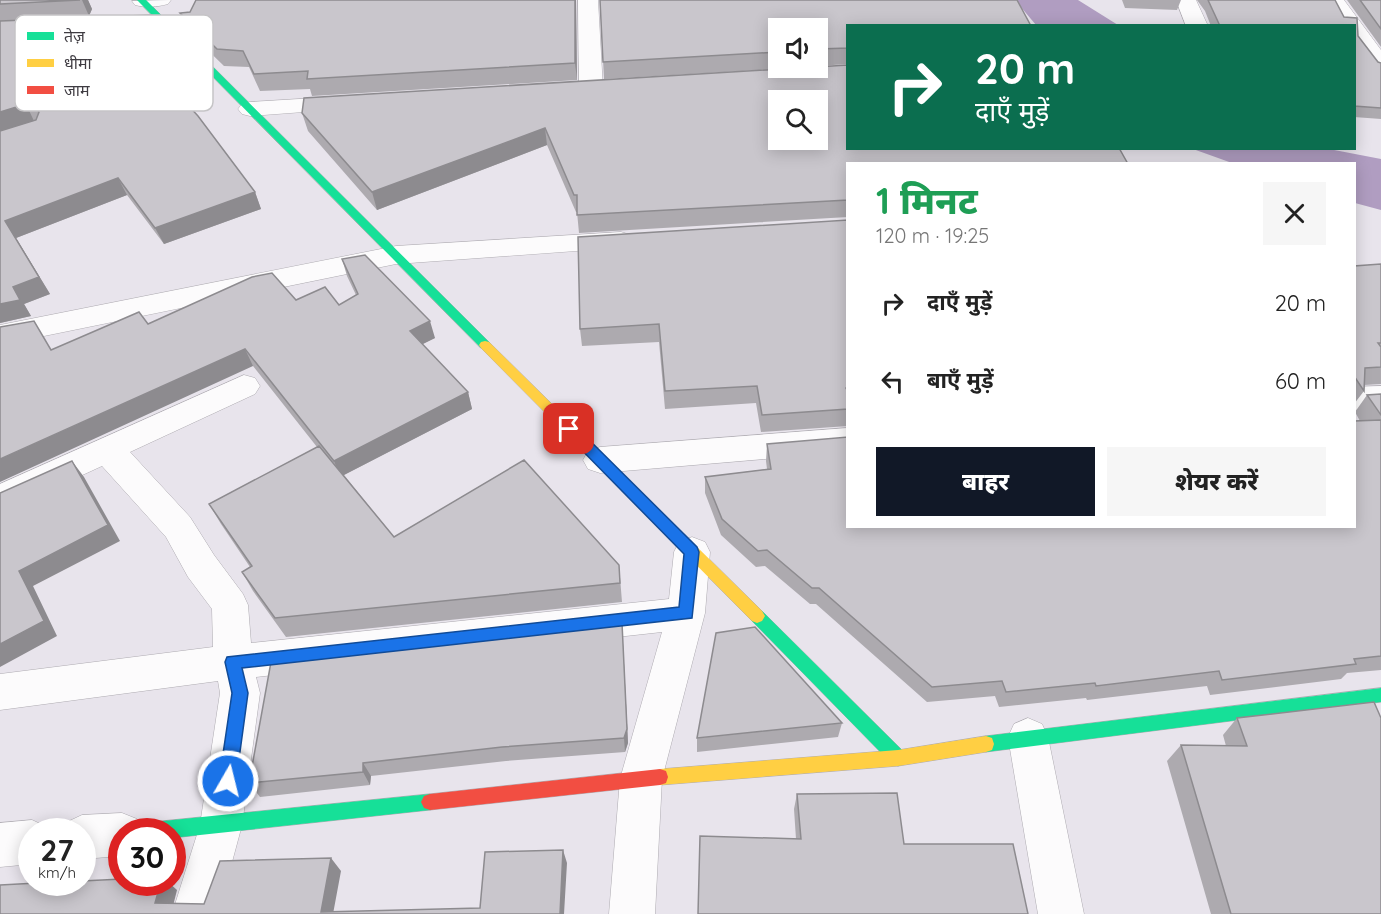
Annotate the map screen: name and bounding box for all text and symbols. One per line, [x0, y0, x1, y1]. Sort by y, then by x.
legend [15, 15, 213, 111]
map controls [768, 18, 828, 150]
button: sound [768, 18, 828, 78]
text: तेज़ [64, 26, 86, 46]
text: 20 m [975, 42, 1075, 95]
icon: right [876, 48, 954, 126]
text: धीमा [64, 53, 93, 73]
text: जाम [64, 80, 90, 100]
button: search [768, 90, 828, 150]
text: दाएँ मुड़ें [975, 94, 1049, 128]
text: 1 मिनट [876, 178, 978, 223]
button: close [1263, 182, 1326, 245]
text: 120 m · 19:25 [876, 223, 989, 248]
icon: right [876, 287, 909, 320]
text: दाएँ मुड़ें [927, 288, 992, 316]
text: 20 m [1275, 289, 1326, 317]
icon: left [876, 365, 909, 398]
text: बाएँ मुड़ें [927, 366, 993, 394]
text: 60 m [1275, 367, 1326, 395]
pin [543, 403, 594, 454]
icon: arrive [552, 412, 585, 445]
button: बाहर [876, 447, 1095, 516]
button: शेयर करें [1107, 447, 1326, 516]
position arrow [196, 749, 260, 813]
speed limit sign: 30 [108, 818, 186, 896]
text: 27 [40, 831, 74, 869]
text: km/h [38, 863, 76, 882]

